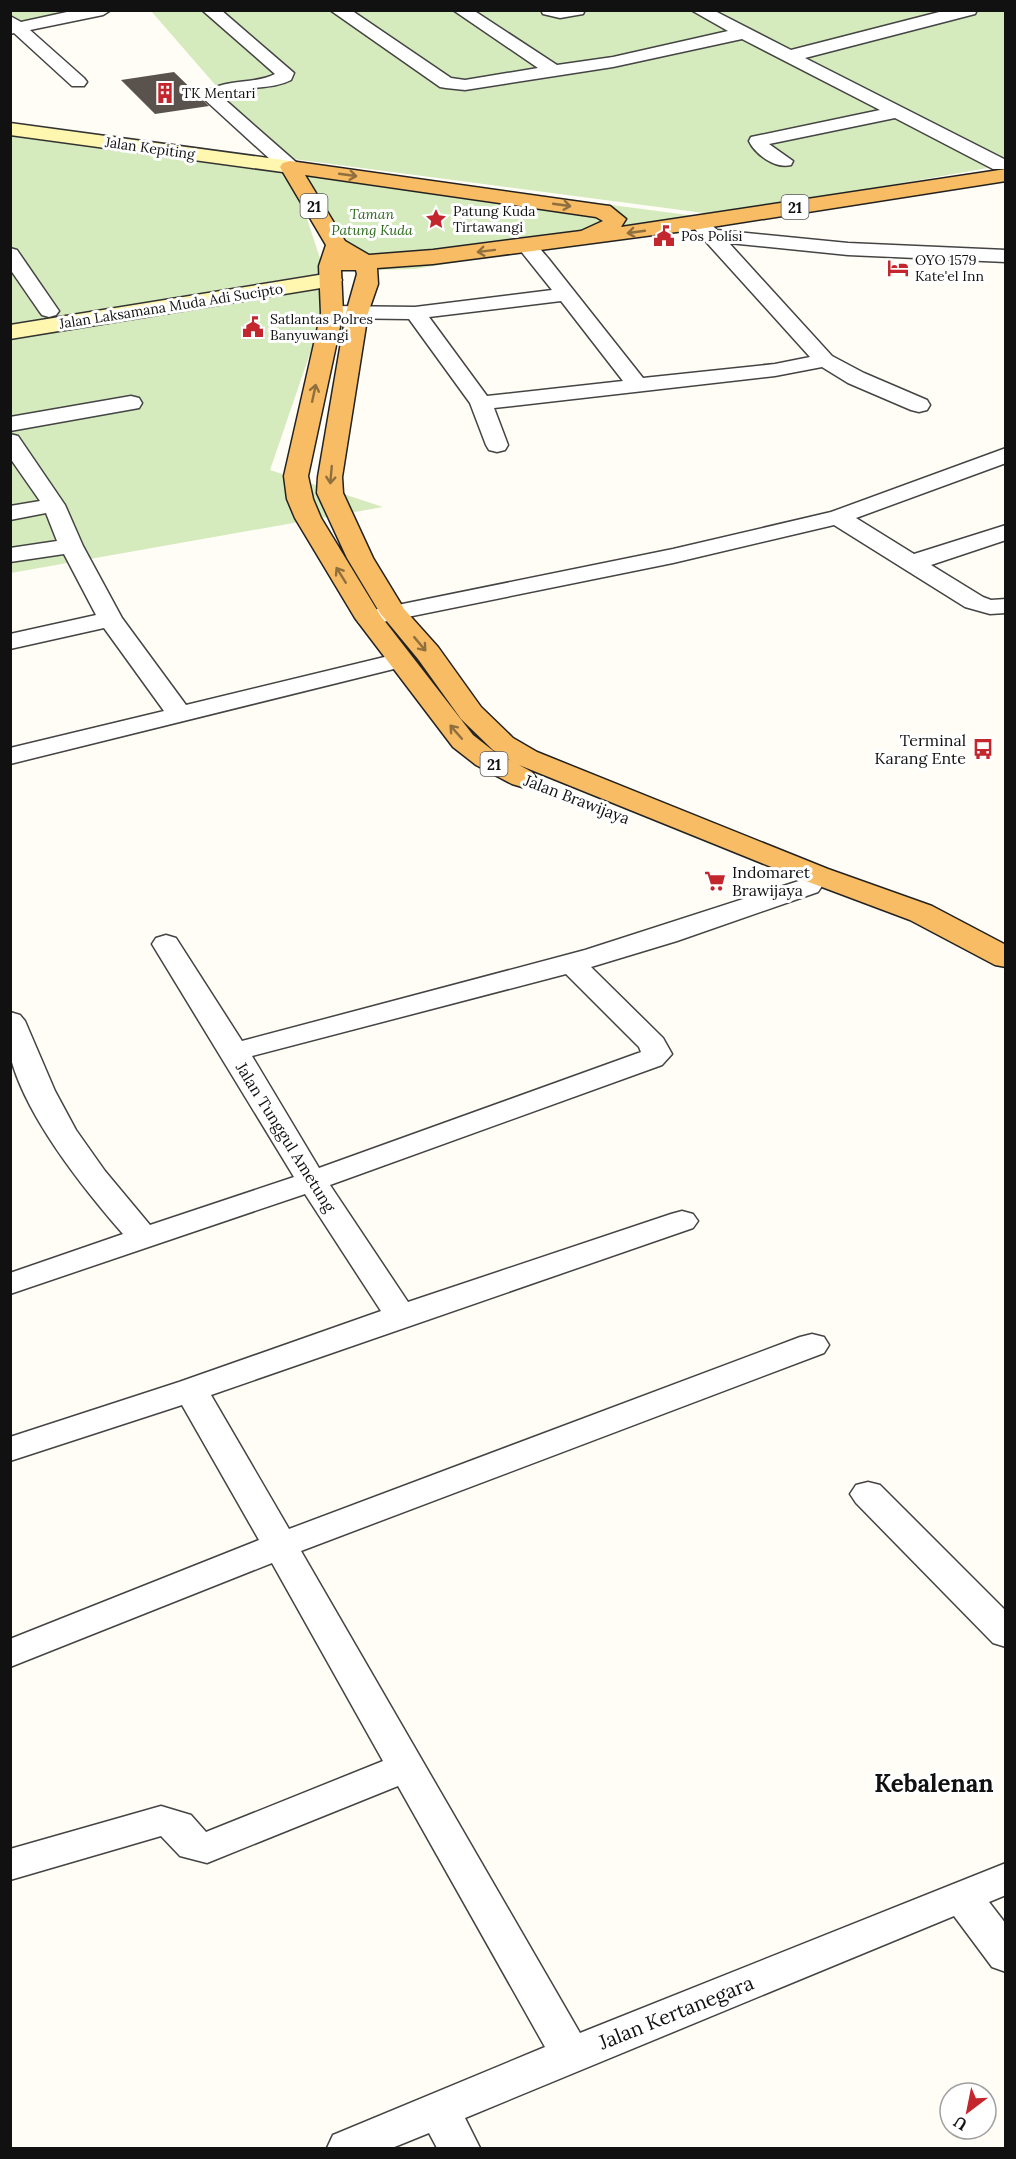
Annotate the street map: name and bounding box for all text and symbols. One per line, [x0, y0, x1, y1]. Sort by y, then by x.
building icon: TK Mentari [153, 81, 177, 105]
place label: TK Mentari [182, 84, 256, 102]
street label: Jalan Kepiting [103, 133, 196, 163]
one-way arrow [337, 170, 357, 181]
road number: 21 [300, 194, 328, 218]
road number: 21 [782, 195, 808, 219]
one-way arrow [551, 200, 571, 211]
place label: Patung Kuda Tirtawangi [453, 202, 536, 236]
park label: Taman Patung Kuda [331, 205, 413, 239]
place icon: Patung Kuda Tirtawangi [424, 207, 448, 231]
public building icon: Pos Polisi [652, 224, 676, 248]
one-way arrow [627, 226, 647, 237]
place label: Pos Polisi [681, 227, 742, 245]
one-way arrow [476, 245, 496, 256]
place label: OYO 1579 Kate'el Inn [915, 251, 984, 285]
hotel icon: OYO 1579 Kate'el Inn [886, 256, 910, 280]
street label: Jalan Laksamana Muda Adi Sucipto [57, 279, 284, 333]
place label: Satlantas Polres Banyuwangi [270, 310, 373, 344]
public building icon: Satlantas Polres Banyuwangi [241, 315, 265, 339]
one-way arrow [309, 384, 321, 403]
one-way arrow [325, 465, 336, 485]
one-way arrow [334, 567, 346, 584]
one-way arrow [413, 636, 427, 651]
one-way arrow [449, 725, 463, 740]
place label: Terminal Karang Ente [875, 730, 966, 768]
bus stop icon: Terminal Karang Ente [971, 737, 995, 761]
road number: 21 [480, 752, 508, 776]
street label: Jalan Brawijaya [520, 769, 633, 828]
place label: Indomaret Brawijaya [732, 862, 811, 900]
supermarket icon: Indomaret Brawijaya [703, 869, 727, 893]
street label: Jalan Tunggul Ametung [231, 1058, 341, 1217]
district label: Kebalenan [874, 1768, 994, 1799]
street label: Jalan Kertanegara [594, 1970, 757, 2055]
north arrow [938, 2081, 998, 2141]
text: U [950, 2112, 971, 2135]

